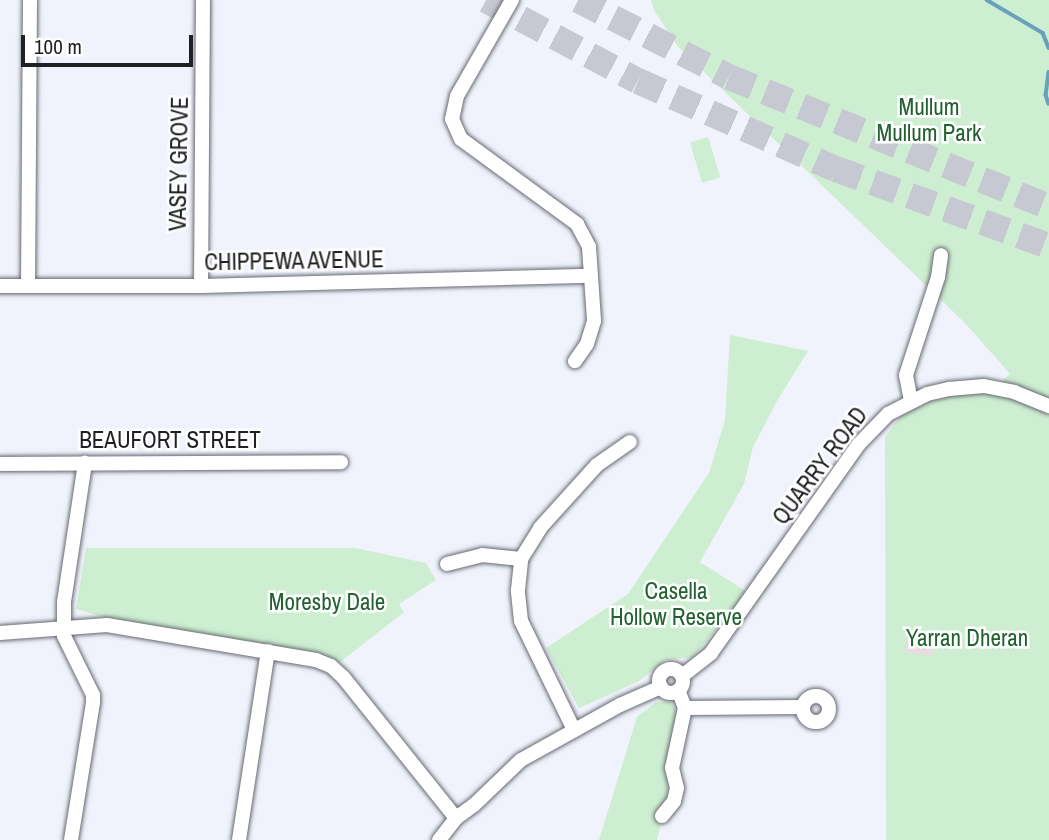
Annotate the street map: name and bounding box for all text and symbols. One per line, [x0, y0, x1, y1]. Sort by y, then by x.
scale bar [24, 21, 196, 65]
text: 100 m [34, 32, 82, 61]
park label: Mullum Mullum Park [877, 93, 981, 147]
street label: VASEY GROVE [164, 96, 194, 232]
street label: CHIPPEWA AVENUE [203, 246, 385, 276]
street label: QUARRY ROAD [767, 402, 873, 530]
street label: BEAUFORT STREET [79, 426, 261, 454]
park label: Casella Hollow Reserve [610, 577, 742, 631]
park label: Moresby Dale [269, 588, 385, 616]
park label: Yarran Dheran [906, 624, 1028, 652]

